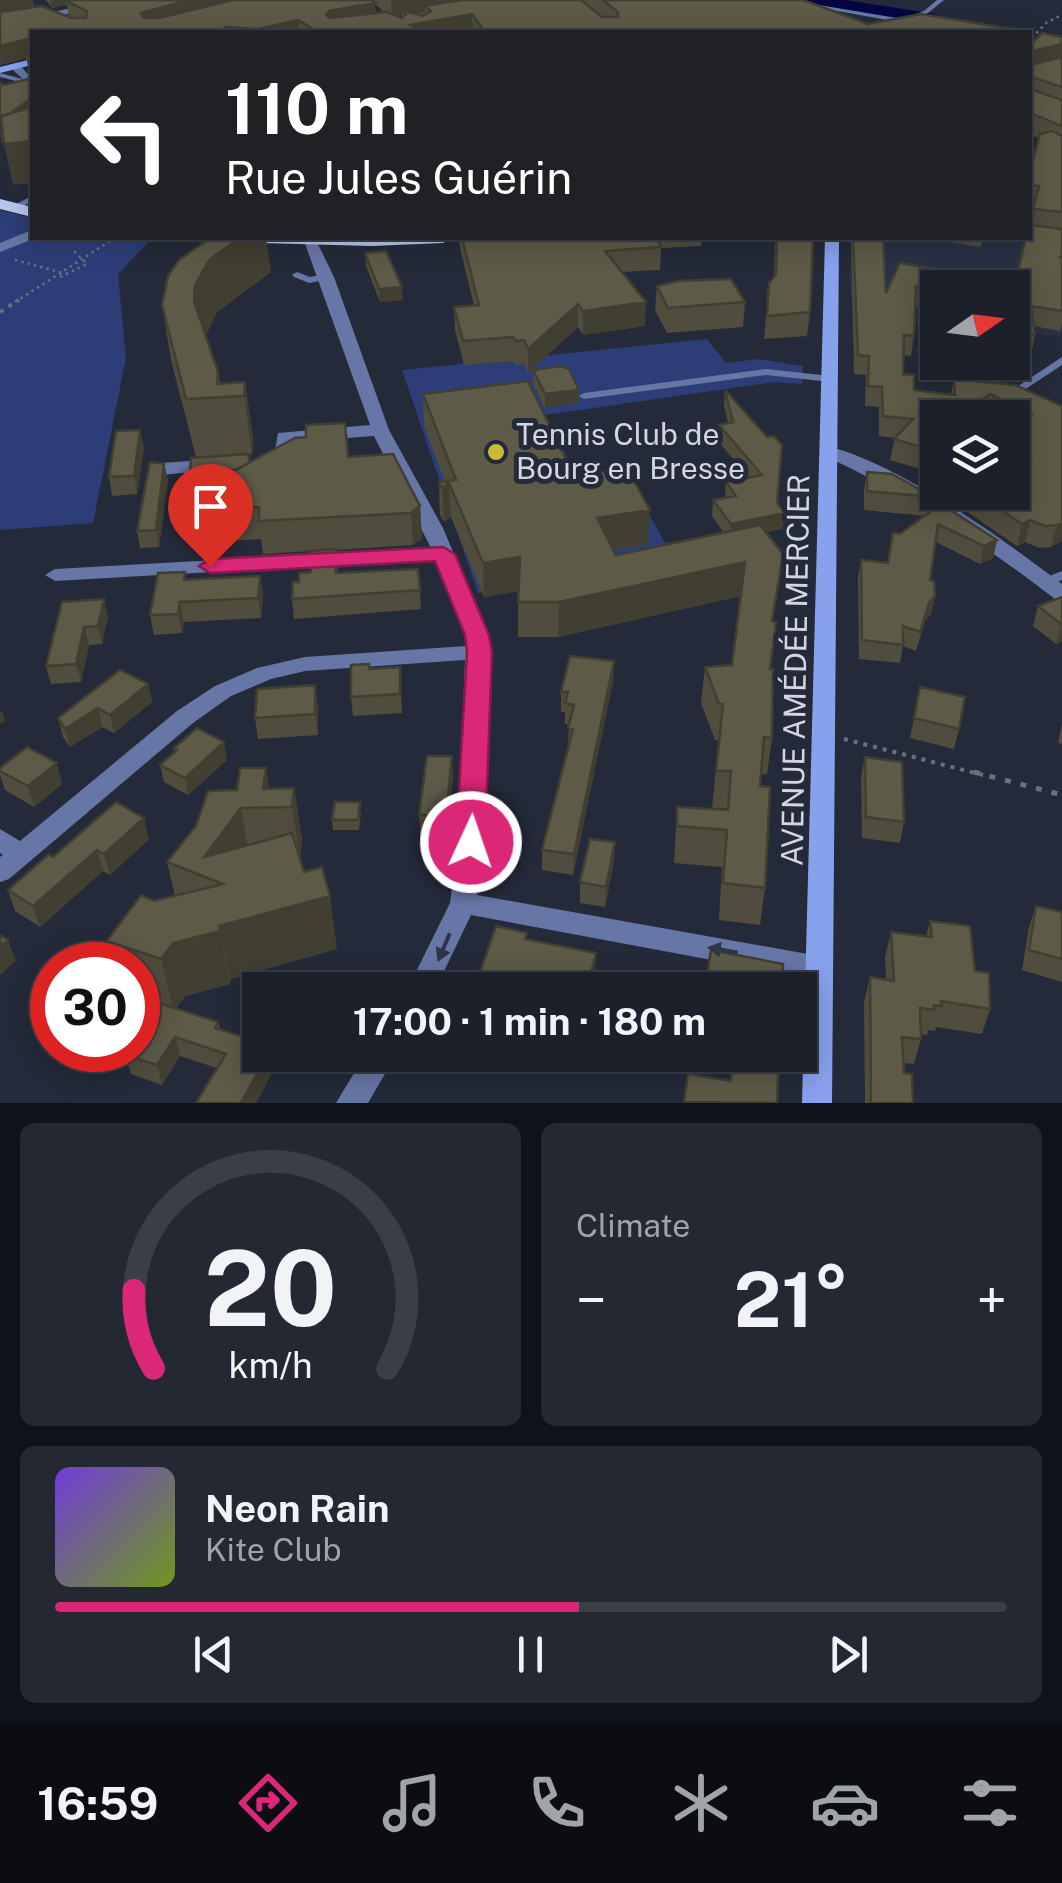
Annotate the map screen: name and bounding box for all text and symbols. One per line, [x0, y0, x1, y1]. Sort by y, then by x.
text: 110 m [225, 67, 409, 150]
icon: left [60, 70, 190, 200]
text: Rue Jules Guérin [225, 151, 572, 204]
north arrow [920, 270, 1030, 380]
map controls [920, 270, 1030, 510]
button: layers [920, 400, 1030, 510]
place label: Tennis Club de Bourg en Bresse [516, 416, 745, 486]
marker: Tennis Club de Bourg en Bresse [485, 441, 507, 463]
pin [168, 464, 253, 567]
street label: AVENUE AMÉDÉE MERCIER [774, 474, 816, 866]
icon: arrive [183, 479, 238, 534]
position arrow [419, 790, 523, 894]
one-way arrow [436, 932, 452, 962]
speed limit sign: 30 [30, 942, 160, 1072]
one-way arrow [707, 942, 738, 957]
text: 17:00 · 1 min · 180 m [353, 999, 706, 1044]
text: Climate [576, 1207, 690, 1244]
text: 20 [204, 1227, 337, 1349]
text: 21° [734, 1256, 849, 1344]
text: − [576, 1268, 607, 1332]
text: + [977, 1268, 1007, 1332]
text: km/h [228, 1344, 313, 1386]
text: Neon Rain [205, 1486, 389, 1531]
text: Kite Club [205, 1531, 342, 1568]
icon: previous [186, 1627, 241, 1682]
icon: pause [503, 1627, 558, 1682]
icon: next [821, 1627, 876, 1682]
icon: directions [233, 1768, 303, 1838]
icon: music [377, 1768, 447, 1838]
icon: phone [522, 1768, 592, 1838]
icon: climate [666, 1768, 736, 1838]
icon: car [810, 1768, 880, 1838]
icon: filters [955, 1768, 1025, 1838]
text: 16:59 [37, 1777, 158, 1830]

